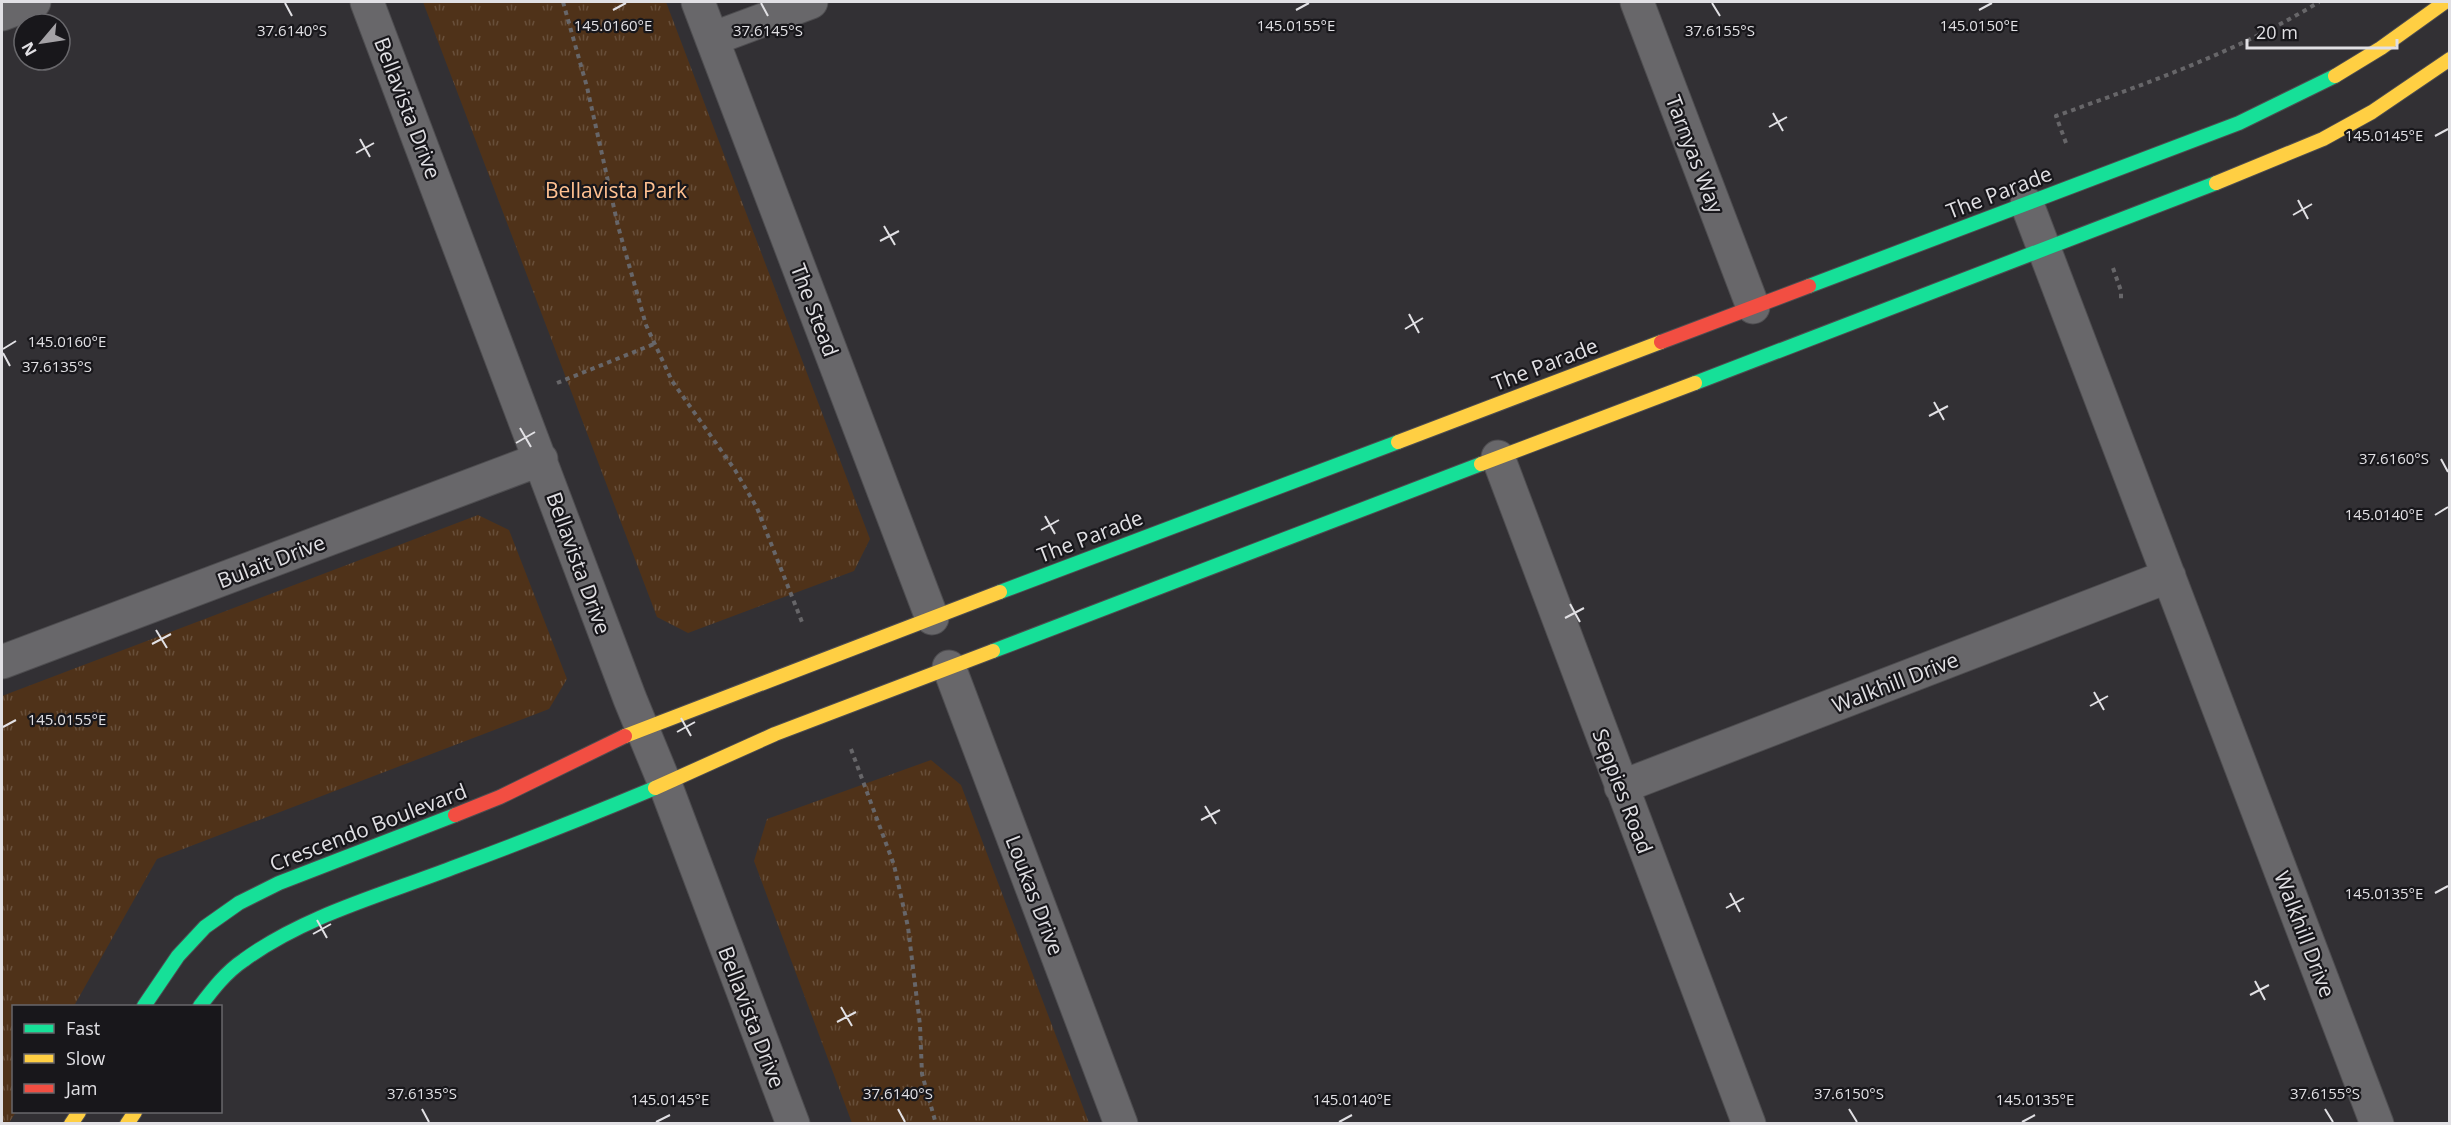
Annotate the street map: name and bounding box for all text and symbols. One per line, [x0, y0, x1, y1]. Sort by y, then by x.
north arrow [12, 12, 72, 72]
scale bar [2247, 12, 2397, 50]
text: 145.0160°E [574, 15, 652, 35]
text: 145.0155°E [1257, 15, 1335, 35]
text: 145.0150°E [1940, 15, 2018, 35]
text: 37.6140°S [257, 20, 327, 40]
text: 37.6145°S [733, 20, 803, 40]
text: 37.6155°S [1685, 20, 1755, 40]
text: 20 m [2256, 20, 2298, 44]
street label: Bellavista Drive [368, 33, 448, 183]
text: N [16, 38, 42, 60]
street label: Tarnyas Way [1660, 91, 1730, 217]
text: 145.0145°E [2345, 125, 2423, 145]
street label: The Parade [1942, 159, 2056, 225]
park label: Bellavista Park [545, 176, 687, 204]
street label: The Stead [785, 260, 845, 360]
text: 145.0160°E [28, 331, 106, 351]
street label: The Parade [1488, 331, 1602, 397]
text: 37.6135°S [22, 356, 92, 376]
text: 37.6160°S [2359, 448, 2429, 468]
street label: Bellavista Drive [540, 488, 618, 638]
street label: The Parade [1033, 503, 1147, 569]
text: 145.0140°E [2345, 504, 2423, 524]
street label: Bulait Drive [213, 528, 329, 594]
street label: Walkhill Drive [1828, 645, 1962, 719]
text: 145.0155°E [28, 709, 106, 729]
street label: Seppies Road [1586, 725, 1660, 857]
street label: Crescendo Boulevard [265, 776, 471, 878]
street label: Loukas Drive [999, 831, 1071, 959]
street label: Walkhill Drive [2268, 867, 2342, 1001]
text: 145.0135°E [2345, 883, 2423, 903]
street label: Bellavista Drive [712, 942, 792, 1092]
legend [12, 1005, 222, 1113]
text: Fast [66, 1016, 100, 1040]
text: Slow [66, 1046, 105, 1070]
text: Jam [64, 1076, 98, 1100]
text: 37.6135°S [387, 1083, 457, 1103]
text: 37.6140°S [863, 1083, 933, 1103]
text: 37.6150°S [1814, 1083, 1884, 1103]
text: 37.6155°S [2290, 1083, 2360, 1103]
text: 145.0145°E [631, 1089, 709, 1109]
text: 145.0140°E [1313, 1089, 1391, 1109]
text: 145.0135°E [1996, 1089, 2074, 1109]

